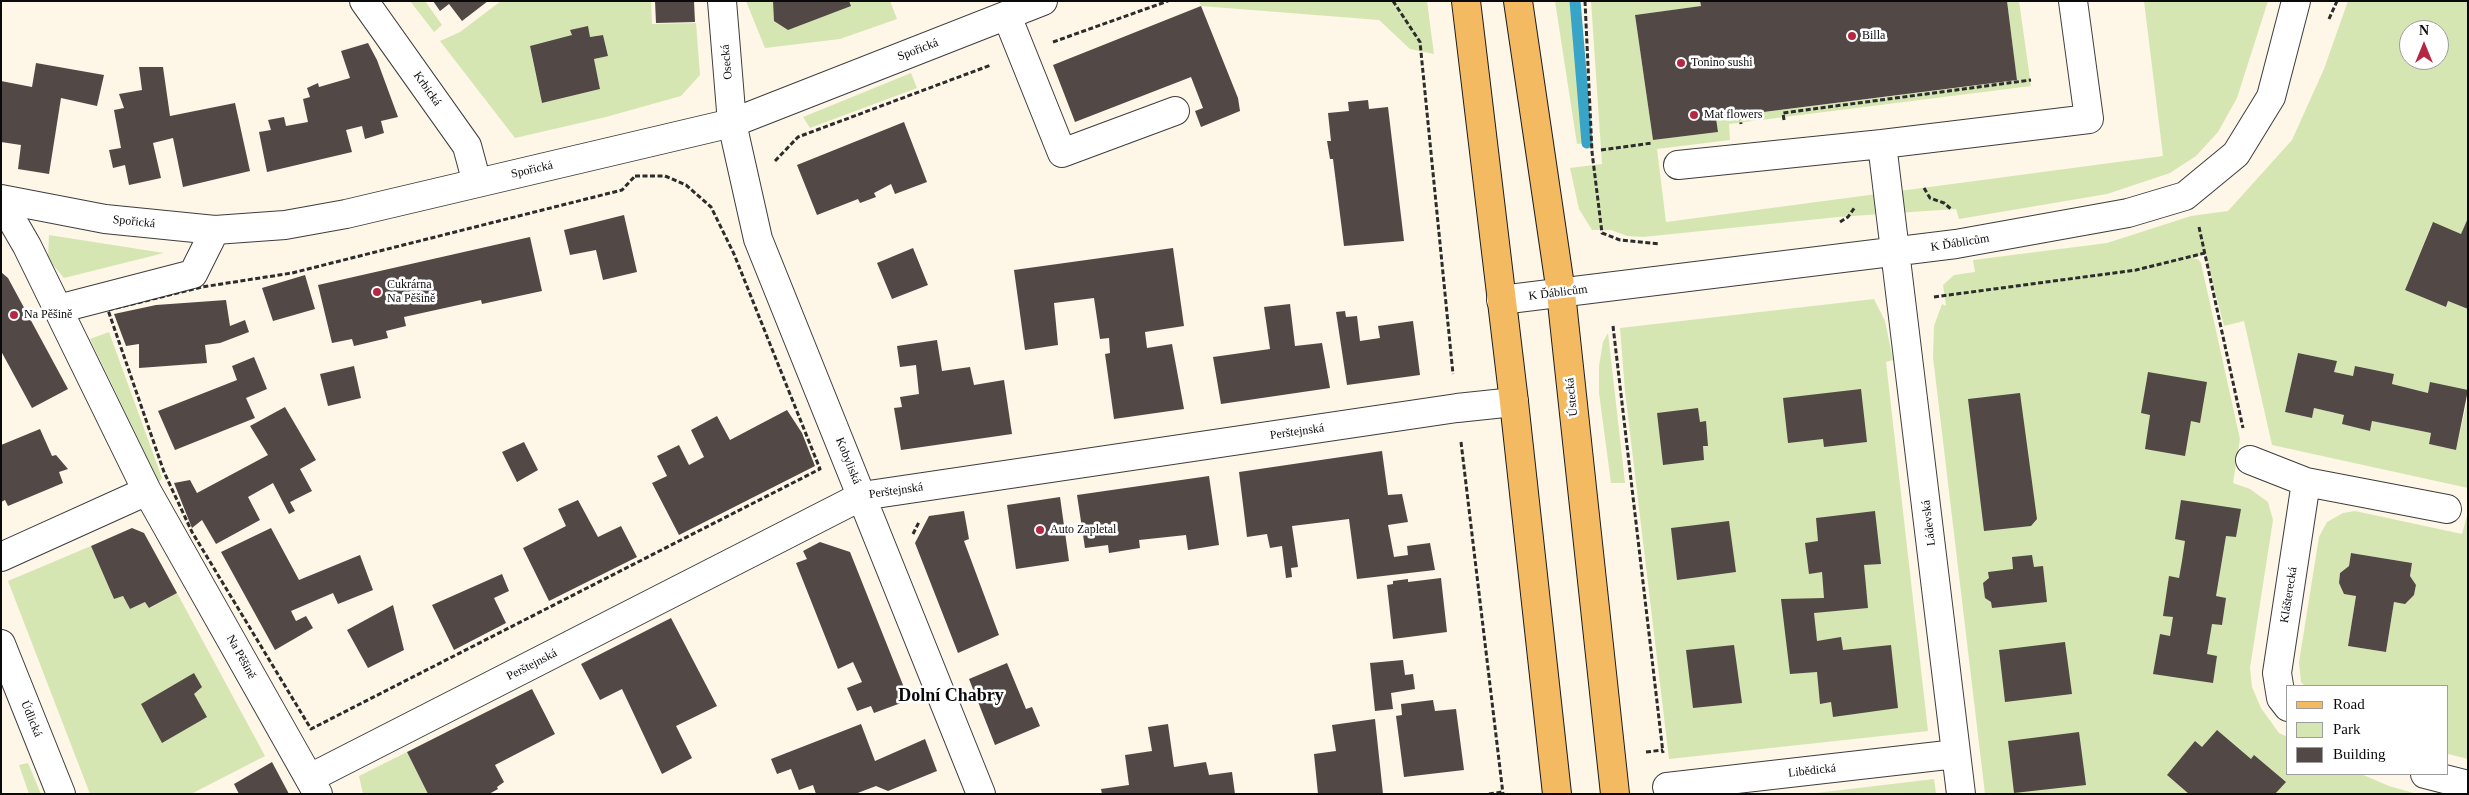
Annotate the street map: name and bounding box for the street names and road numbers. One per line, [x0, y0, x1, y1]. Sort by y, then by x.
street label: Spořická [896, 36, 940, 64]
street label: Osecká [718, 44, 736, 80]
street label: Krbická [410, 69, 444, 109]
street label: Spořická [510, 158, 554, 182]
street label: Spořická [112, 213, 156, 231]
street label: K Ďáblicům [1930, 231, 1990, 255]
street label: K Ďáblicům [1528, 282, 1588, 304]
street label: Ústecká [1563, 377, 1581, 417]
street label: Perštejnská [1269, 421, 1325, 443]
street label: Kobyliská [832, 435, 864, 487]
street label: Perštejnská [868, 480, 924, 502]
street label: Ládevská [1919, 499, 1939, 547]
street label: Klášterecká [2277, 566, 2301, 624]
street label: Na Pěšině [223, 632, 259, 682]
street label: Perštejnská [504, 646, 560, 684]
street label: Údlická [17, 699, 45, 739]
street label: Libědická [1787, 761, 1837, 781]

